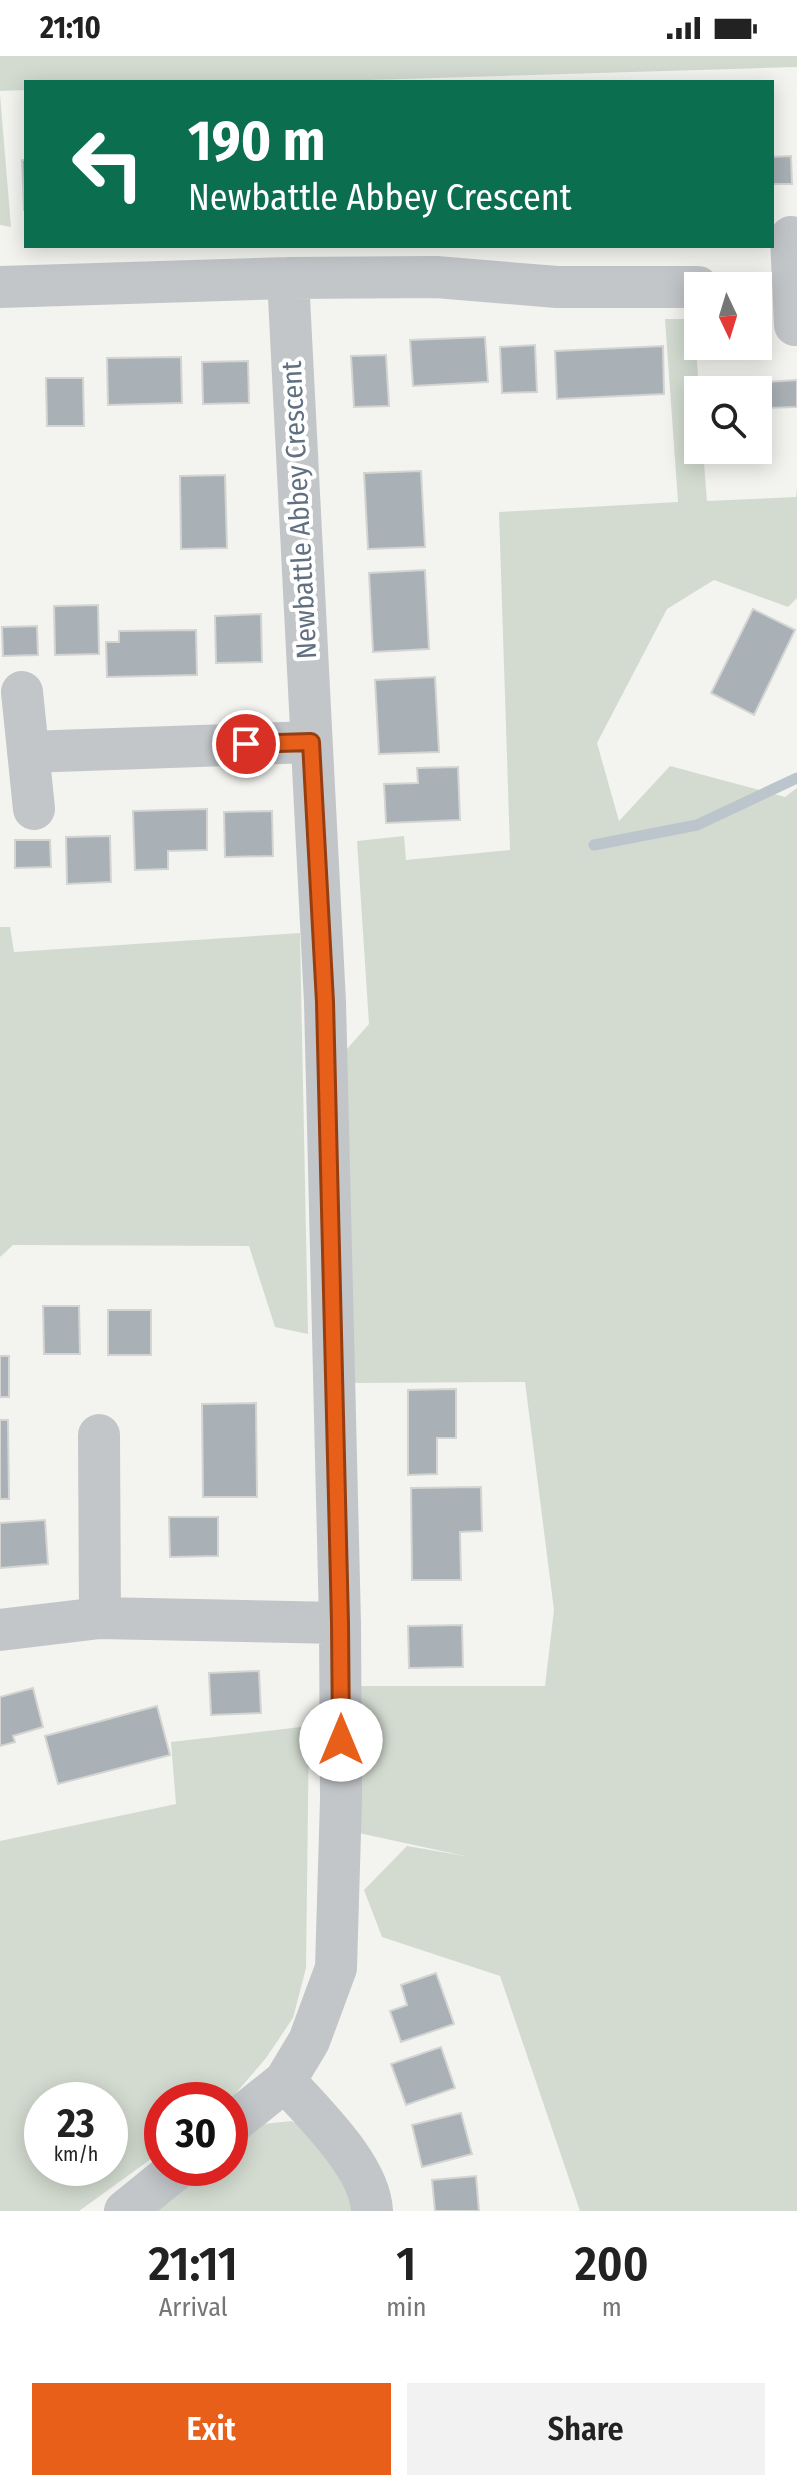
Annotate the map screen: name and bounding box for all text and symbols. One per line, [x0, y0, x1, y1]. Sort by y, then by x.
text: 21:10 [40, 10, 101, 46]
text: 190 m [188, 108, 326, 175]
icon: left [56, 112, 160, 216]
text: Newbattle Abbey Crescent [188, 176, 572, 220]
north arrow [684, 272, 772, 360]
map controls [684, 272, 772, 464]
street label: Newbattle Abbey Crescent [275, 359, 323, 660]
button: search [684, 376, 772, 464]
pin [212, 710, 280, 778]
icon: arrive [224, 722, 268, 766]
position arrow [299, 1698, 383, 1782]
speed limit sign: 30 [144, 2082, 248, 2186]
text: 23 [57, 2100, 95, 2148]
text: km/h [54, 2142, 98, 2166]
text: 21:11 [148, 2235, 238, 2293]
text: 1 [396, 2235, 416, 2293]
text: 200 [575, 2235, 649, 2293]
text: Arrival [159, 2292, 228, 2323]
text: min [386, 2292, 426, 2323]
text: m [602, 2292, 622, 2323]
button: Exit [32, 2383, 391, 2475]
button: Share [407, 2383, 765, 2475]

